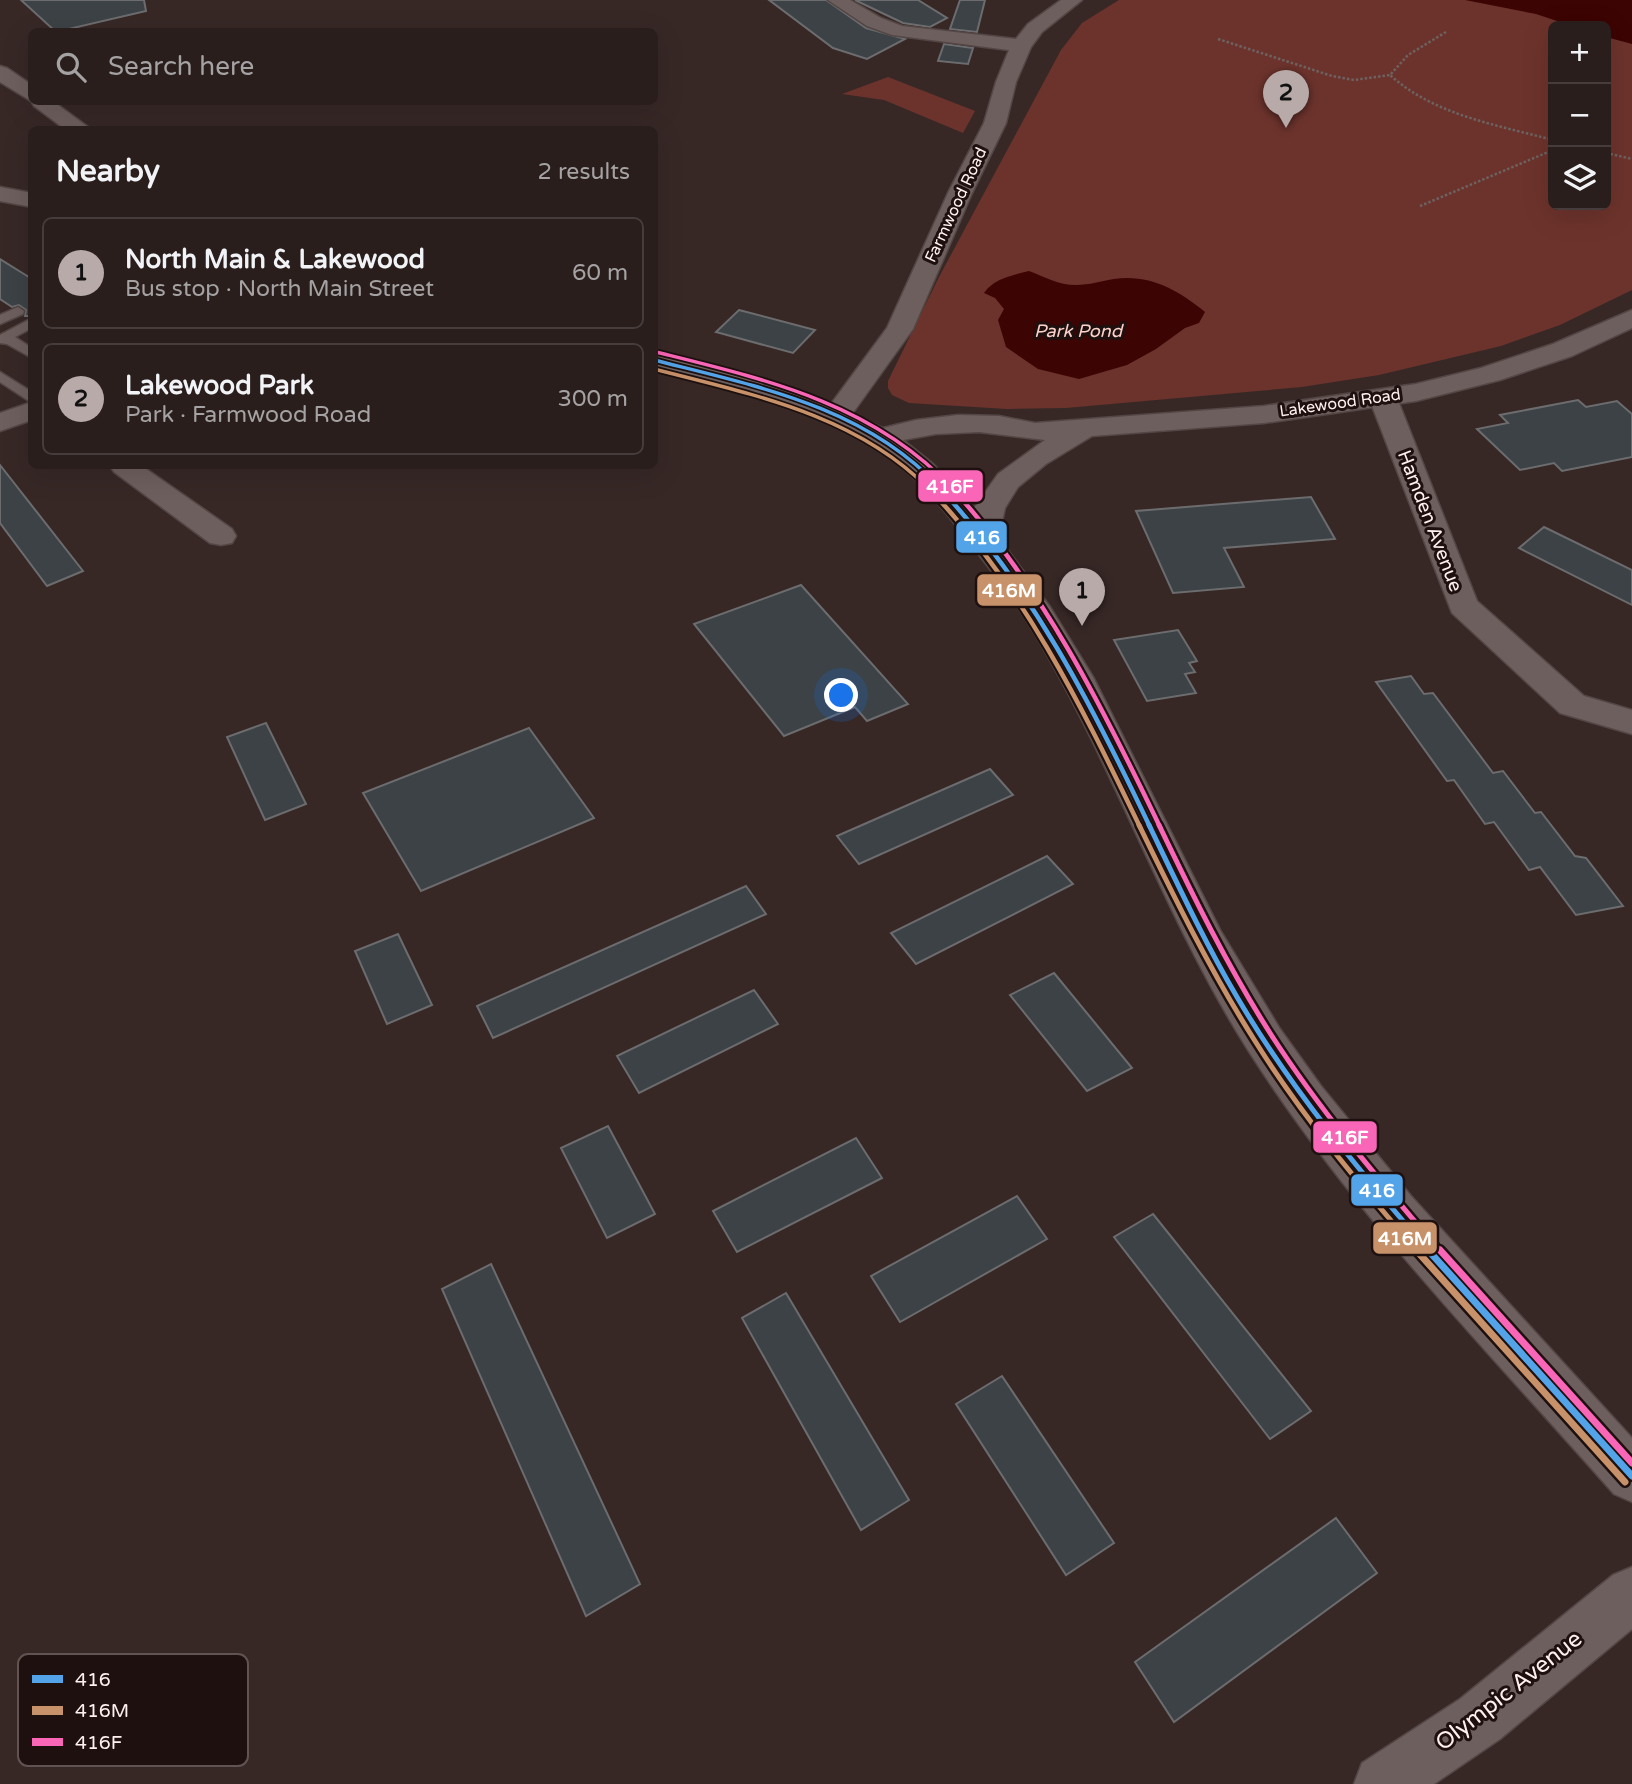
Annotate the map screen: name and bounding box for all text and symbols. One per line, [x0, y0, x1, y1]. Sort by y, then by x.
map controls [1548, 21, 1611, 210]
button: + [1548, 21, 1611, 84]
search box [28, 28, 658, 105]
icon: search [52, 48, 90, 86]
text: Search here [108, 51, 254, 82]
pin: 2 [1263, 70, 1309, 128]
button: − [1548, 84, 1611, 147]
street label: Farmwood Road [921, 144, 991, 266]
button: layers [1548, 147, 1611, 210]
text: Nearby [56, 153, 160, 190]
text: 2 results [537, 158, 630, 186]
text: North Main & Lakewood [125, 244, 425, 275]
text: 1 [74, 259, 88, 287]
text: 60 m [572, 259, 628, 287]
text: Bus stop · North Main Street [125, 275, 434, 303]
water label: Park Pond [1034, 320, 1125, 342]
text: Lakewood Park [125, 370, 314, 401]
text: 2 [74, 385, 88, 413]
text: 300 m [558, 385, 628, 413]
street label: Lakewood Road [1278, 385, 1402, 421]
text: Park · Farmwood Road [125, 401, 371, 429]
street label: Hamden Avenue [1393, 447, 1467, 595]
line badge: 416F [917, 469, 984, 503]
text: 416F [926, 476, 974, 498]
line badge: 416 [955, 520, 1008, 554]
text: 416 [964, 527, 1000, 549]
pin: 1 [1059, 568, 1105, 626]
line badge: 416M [976, 573, 1043, 607]
text: 416M [982, 580, 1036, 602]
your location [824, 678, 858, 712]
line badge: 416F [1312, 1120, 1378, 1154]
text: 416F [1321, 1127, 1369, 1149]
line badge: 416 [1350, 1173, 1404, 1207]
text: 416 [1359, 1180, 1395, 1202]
line badge: 416M [1372, 1221, 1438, 1255]
text: 416M [1378, 1228, 1432, 1250]
street label: Olympic Avenue [1430, 1625, 1588, 1757]
legend [18, 1654, 248, 1766]
text: 416 [75, 1669, 111, 1691]
text: 416M [75, 1700, 129, 1722]
text: 416F [75, 1732, 122, 1754]

